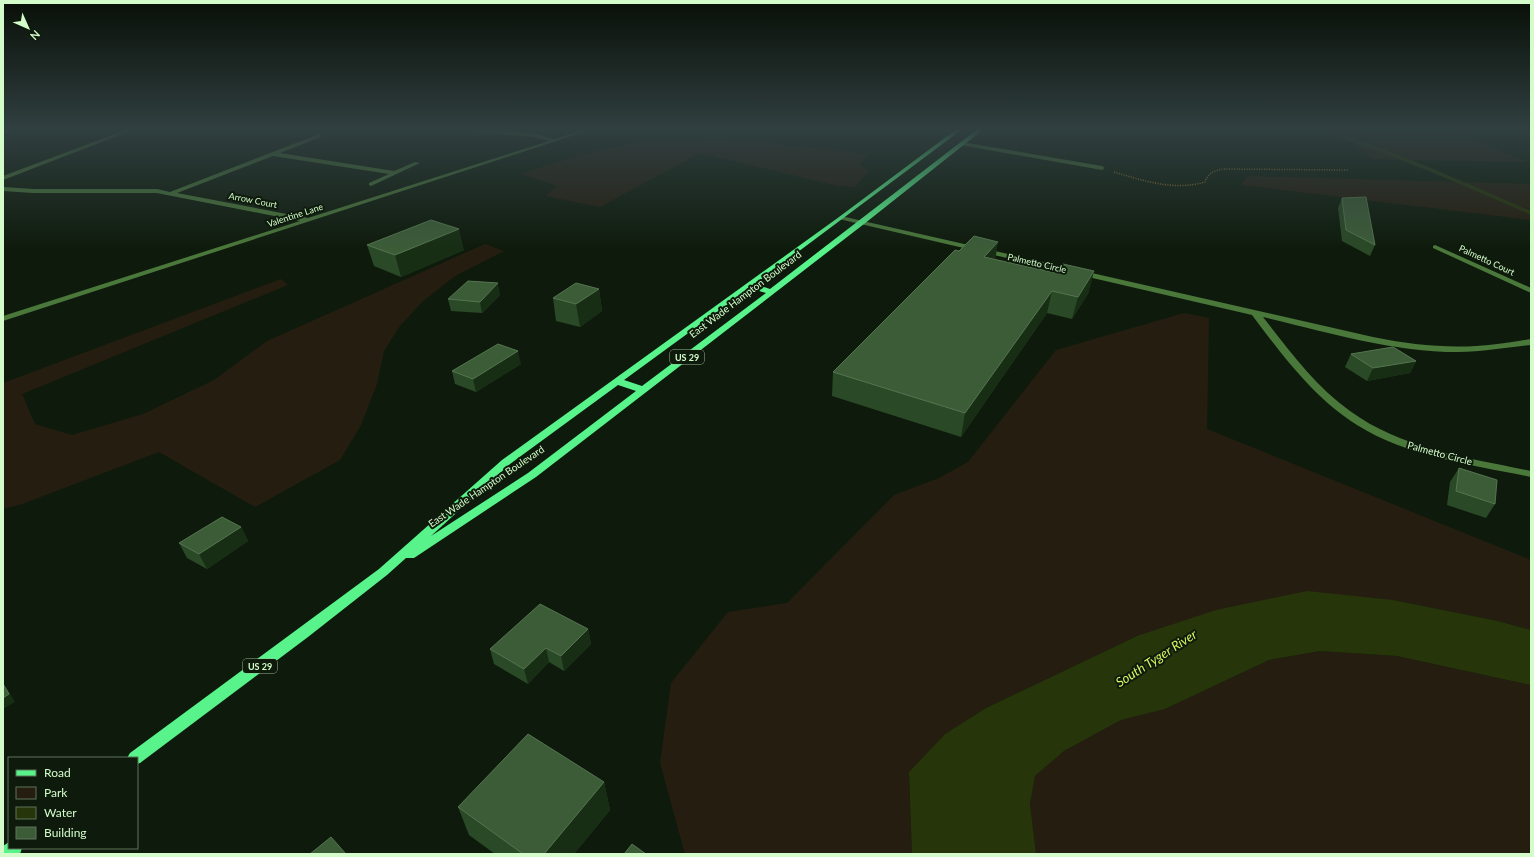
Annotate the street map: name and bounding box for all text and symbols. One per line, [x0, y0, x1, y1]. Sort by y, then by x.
north arrow [8, 8, 48, 48]
text: N [28, 28, 43, 43]
street label: Arrow Court [228, 190, 279, 210]
street label: Valentine Lane [266, 201, 325, 229]
street label: Palmetto Court [1457, 242, 1517, 278]
street label: East Wade Hampton Boulevard [687, 248, 803, 340]
street label: Palmetto Circle [1007, 251, 1068, 275]
road number: US 29 [670, 350, 704, 364]
street label: Palmetto Circle [1406, 439, 1474, 467]
street label: East Wade Hampton Boulevard [426, 443, 546, 529]
water label: South Tyger River [1112, 626, 1200, 690]
road number: US 29 [243, 659, 277, 673]
legend [8, 757, 138, 849]
text: Road [44, 765, 71, 780]
text: Park [44, 785, 68, 800]
text: Water [44, 805, 77, 820]
text: Building [44, 825, 87, 840]

